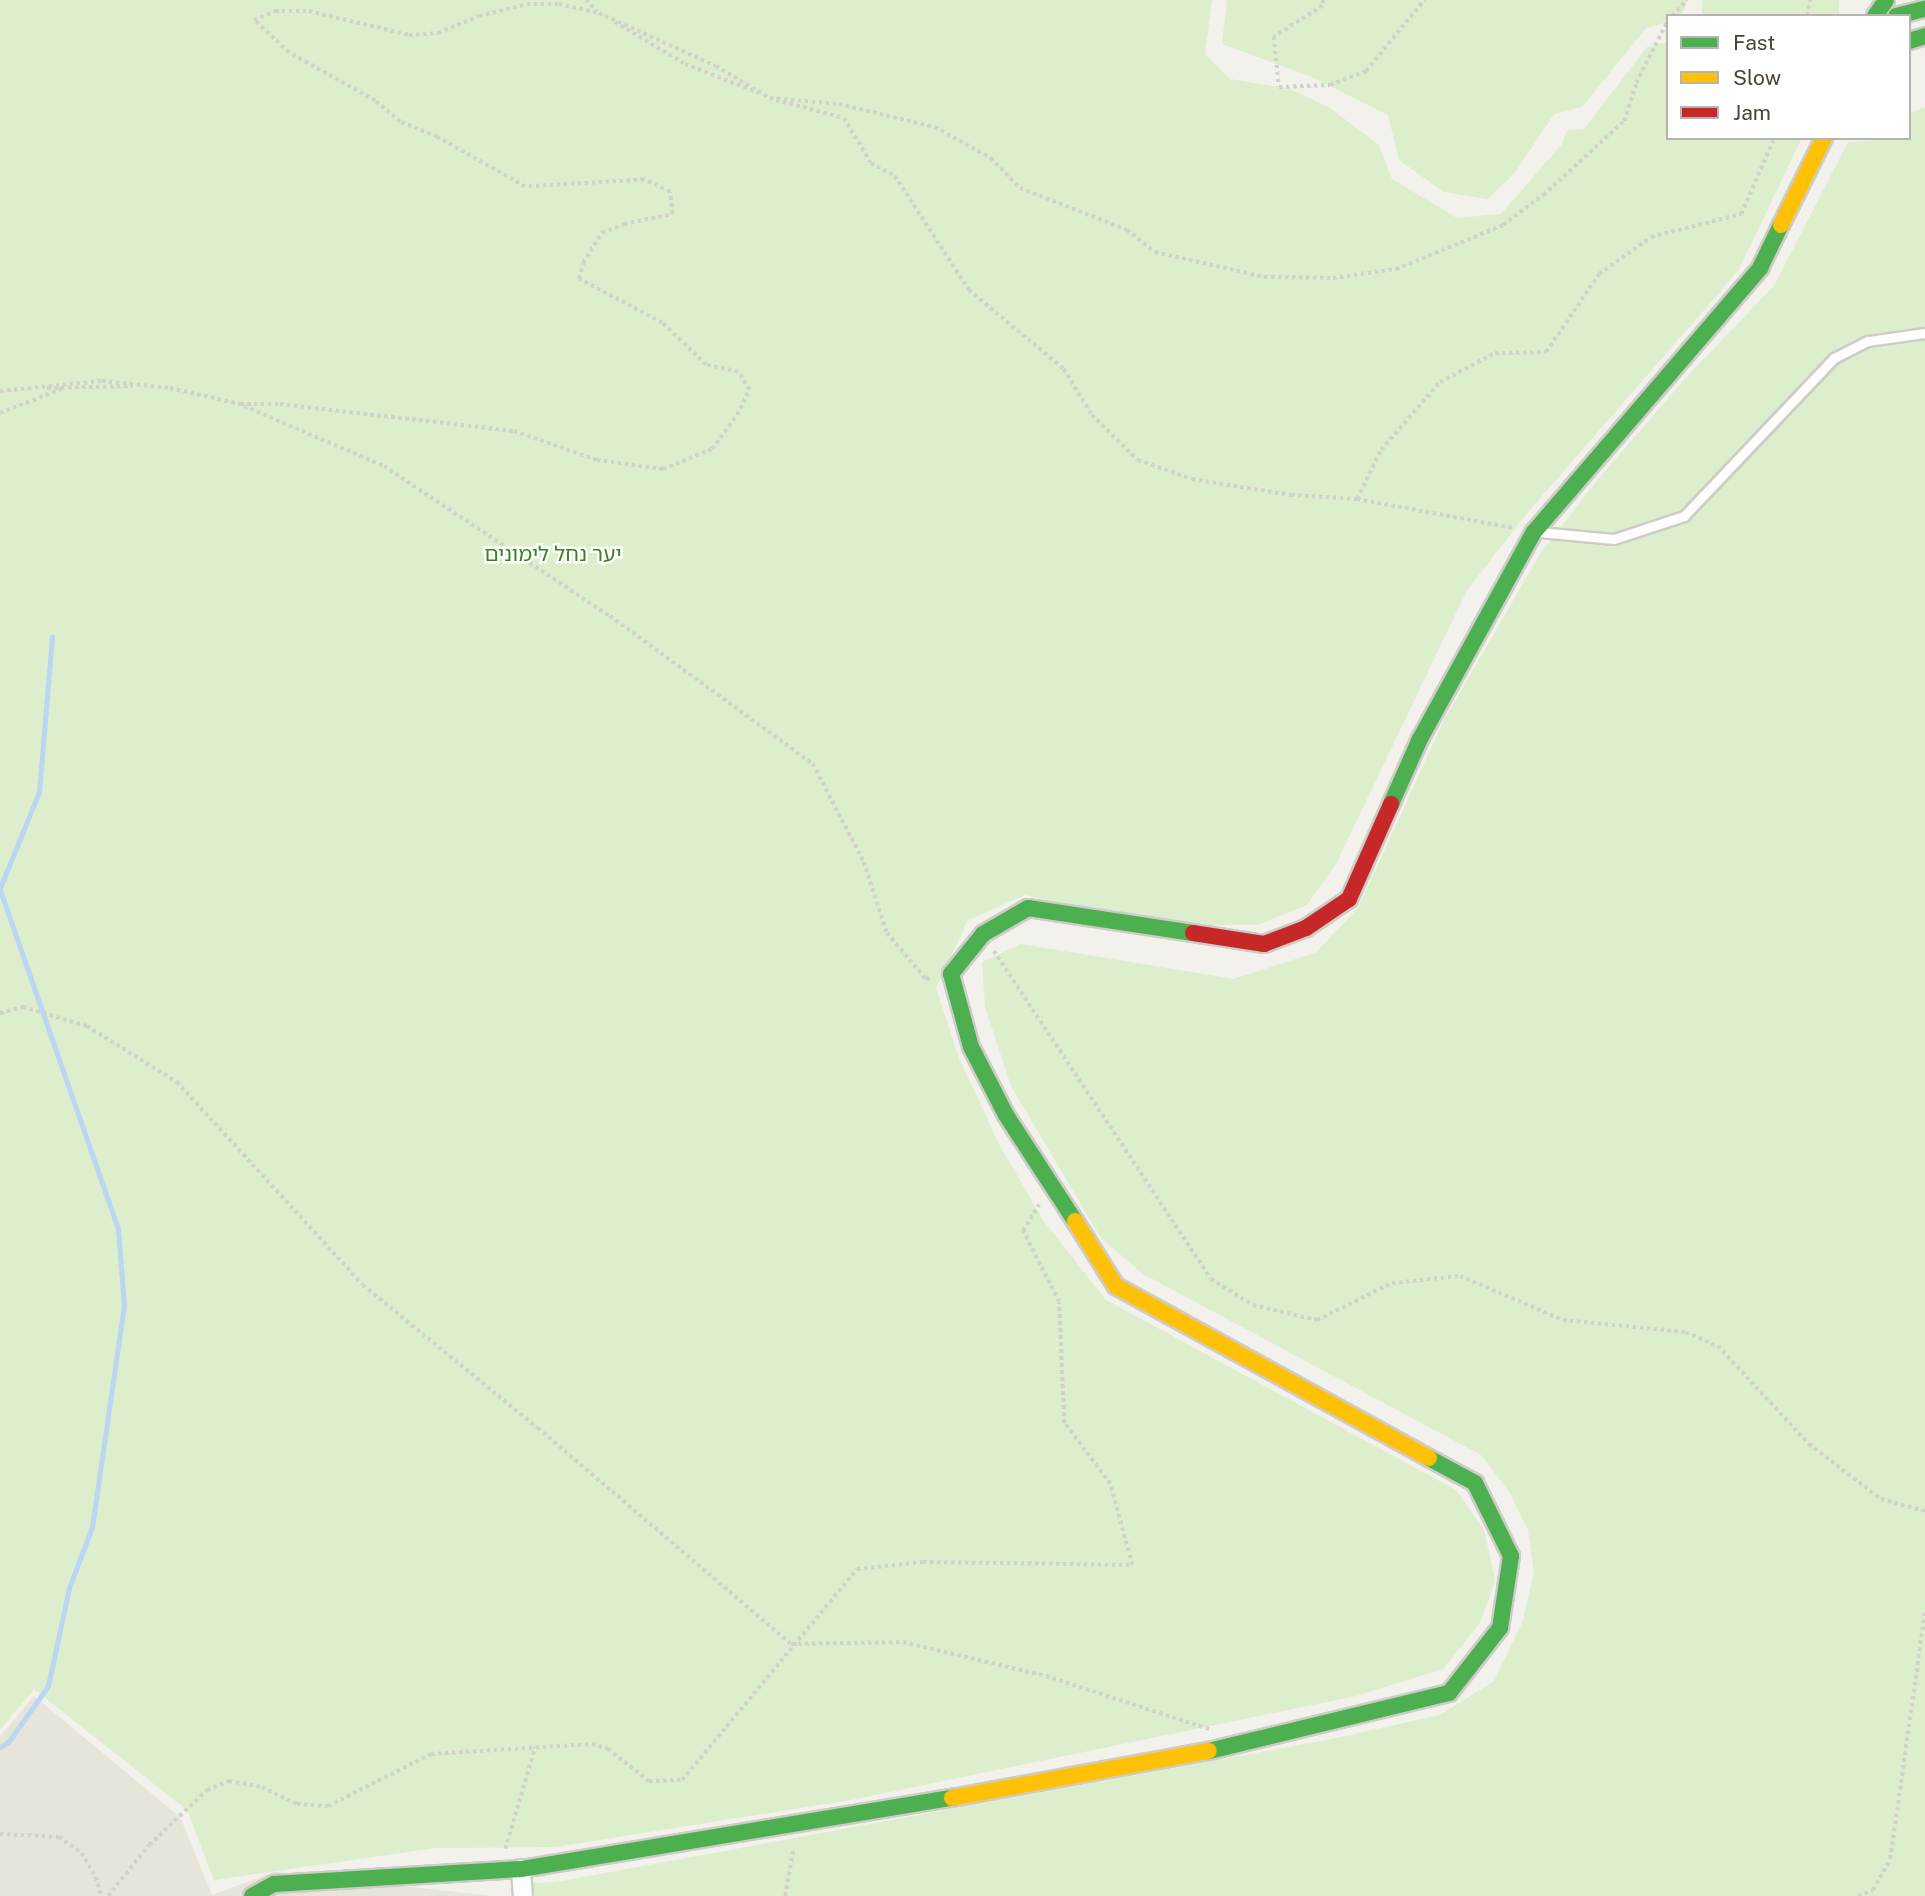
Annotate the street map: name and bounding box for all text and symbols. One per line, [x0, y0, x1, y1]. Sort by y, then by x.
legend [1666, 14, 1911, 140]
text: Fast [1733, 30, 1775, 55]
text: Slow [1733, 65, 1781, 90]
text: Jam [1733, 100, 1771, 125]
park label: יער נחל לימונים [484, 541, 622, 567]

